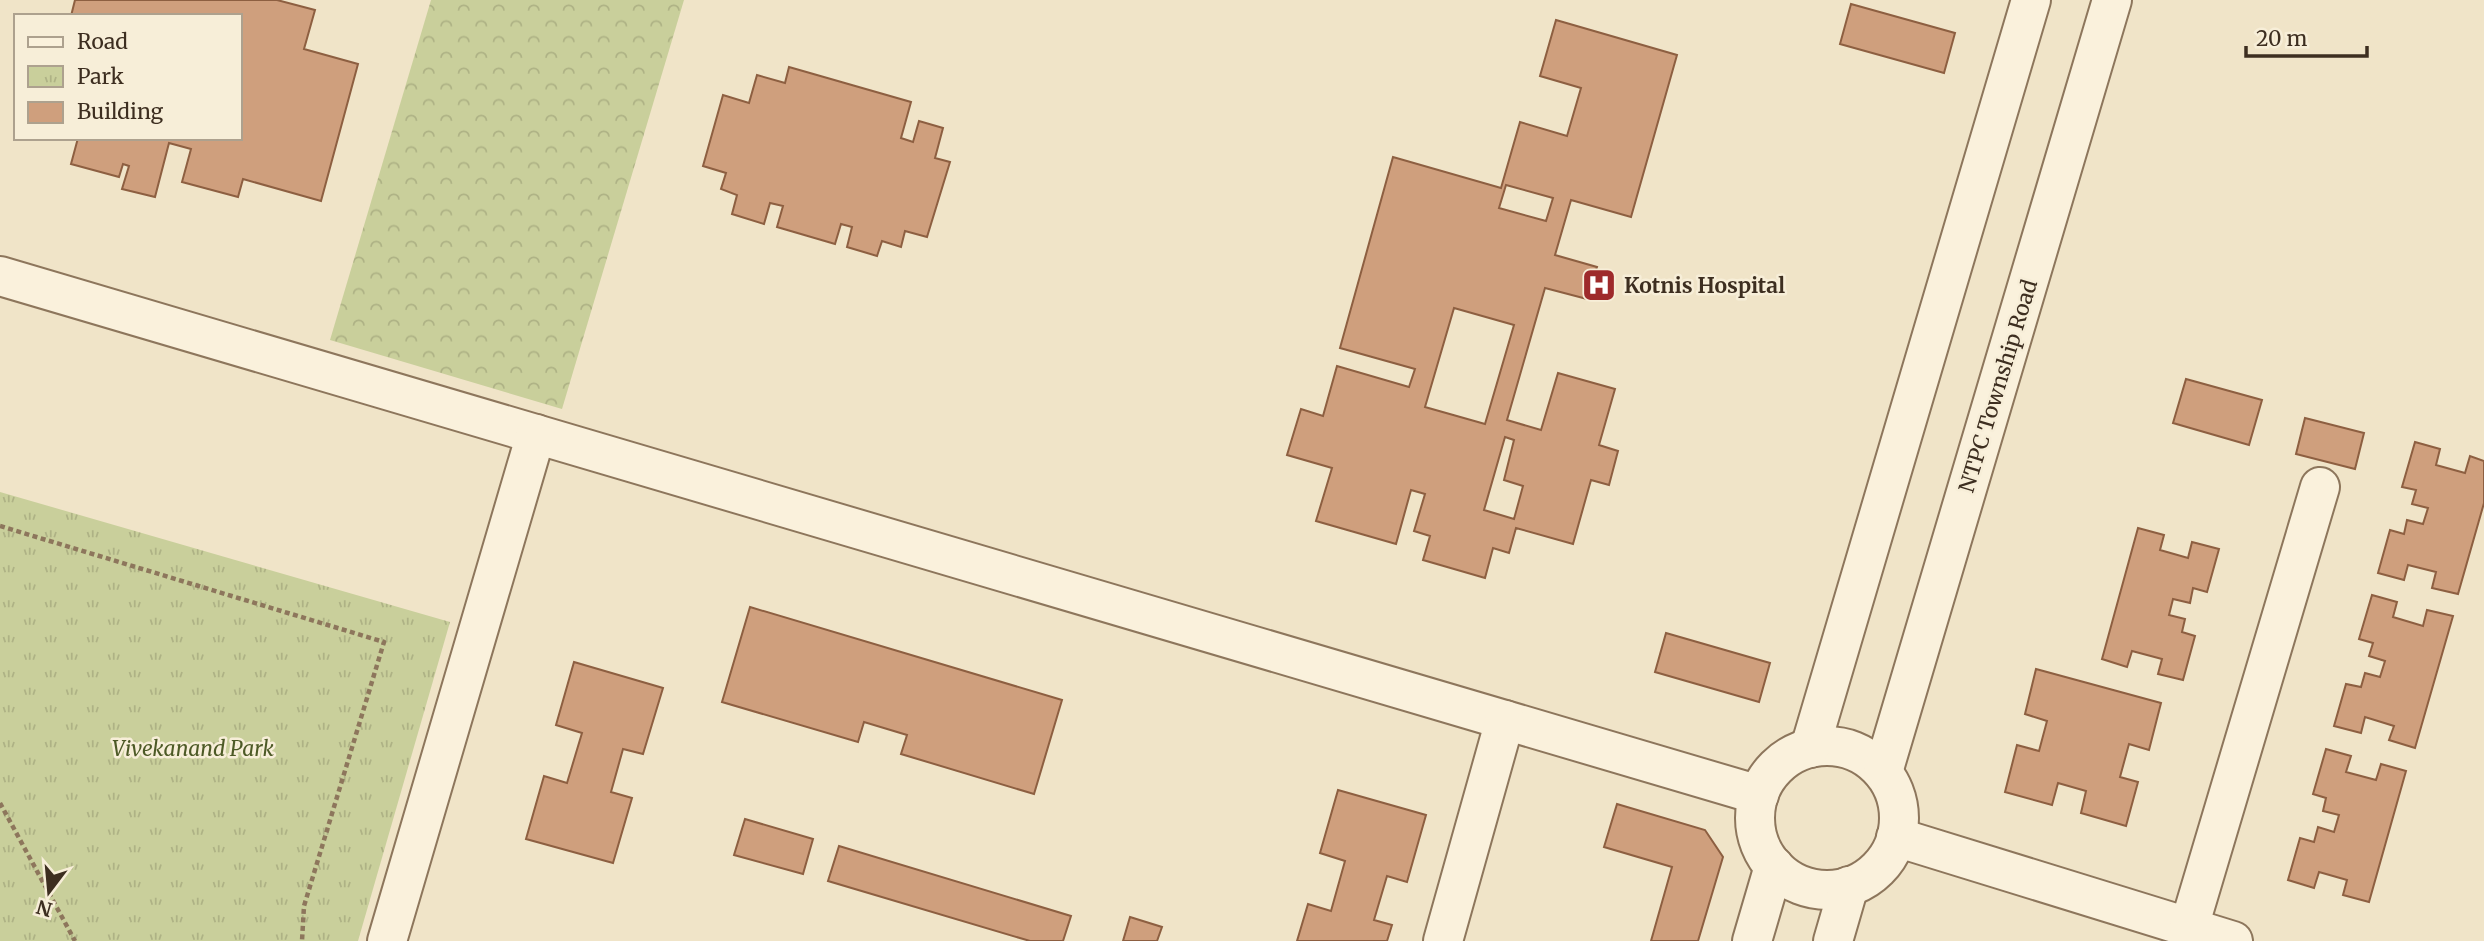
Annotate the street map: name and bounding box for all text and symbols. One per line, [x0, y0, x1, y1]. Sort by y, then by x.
legend [14, 14, 242, 140]
scale bar [2246, 14, 2367, 58]
text: 20 m [2256, 25, 2308, 52]
text: Road [77, 28, 128, 55]
text: Park [77, 63, 124, 90]
text: Building [77, 98, 164, 125]
hospital icon: Kotnis Hospital [1580, 266, 1618, 304]
place label: Kotnis Hospital [1624, 272, 1785, 299]
street label: NTPC Township Road [1953, 276, 2043, 496]
park label: Vivekanand Park [112, 735, 274, 762]
north arrow [14, 857, 84, 927]
text: N [34, 895, 55, 922]

